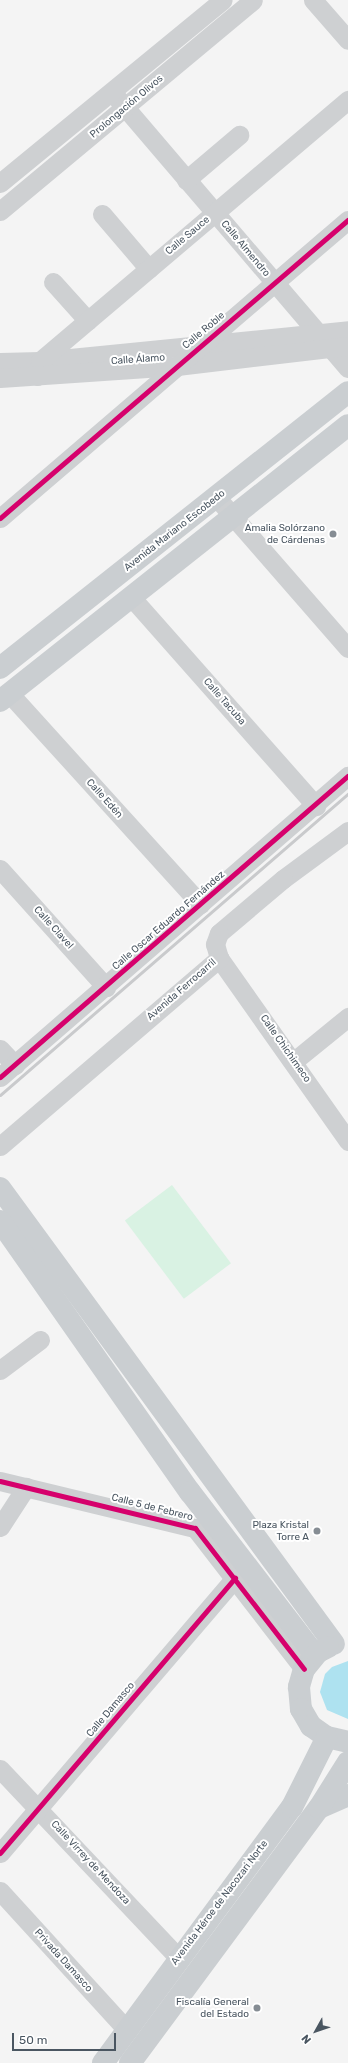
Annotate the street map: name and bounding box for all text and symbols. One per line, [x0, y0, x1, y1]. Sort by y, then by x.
street label: Prolongación Olivos [88, 73, 166, 141]
street label: Calle Sauce [163, 214, 213, 258]
street label: Calle Almendro [218, 218, 272, 280]
street label: Calle Roble [180, 310, 228, 352]
street label: Calle Álamo [110, 352, 166, 368]
street label: Avenida Mariano Escobedo [122, 488, 228, 574]
place label: Amalia Solórzano de Cárdenas [245, 522, 325, 546]
marker: Amalia Solórzano de Cárdenas [328, 529, 338, 539]
street label: Calle Tacuba [200, 676, 248, 728]
street label: Calle Edén [83, 777, 125, 821]
street label: Calle Oscar Eduardo Fernández [110, 869, 228, 973]
street label: Calle Clavel [31, 904, 75, 952]
street label: Avenida Ferrocarril [145, 957, 219, 1023]
street label: Calle Chichimeco [257, 1013, 313, 1085]
street label: Calle 5 de Febrero [110, 1492, 194, 1524]
place label: Plaza Kristal Torre A [252, 1519, 309, 1542]
marker: Plaza Kristal Torre A [312, 1526, 322, 1536]
street label: Calle Damasco [84, 1680, 138, 1740]
street label: Calle Virrey de Mendoza [48, 1818, 132, 1908]
street label: Avenida Héroe de Nacozari Norte [169, 1838, 271, 1968]
street label: Privada Damasco [32, 1927, 94, 1995]
place label: Fiscalía General del Estado [176, 1996, 249, 2020]
marker: Fiscalía General del Estado [252, 2003, 262, 2013]
north arrow [296, 2011, 336, 2051]
scale bar [14, 2025, 118, 2051]
text: N [299, 2032, 314, 2046]
text: 50 m [19, 2033, 47, 2047]

